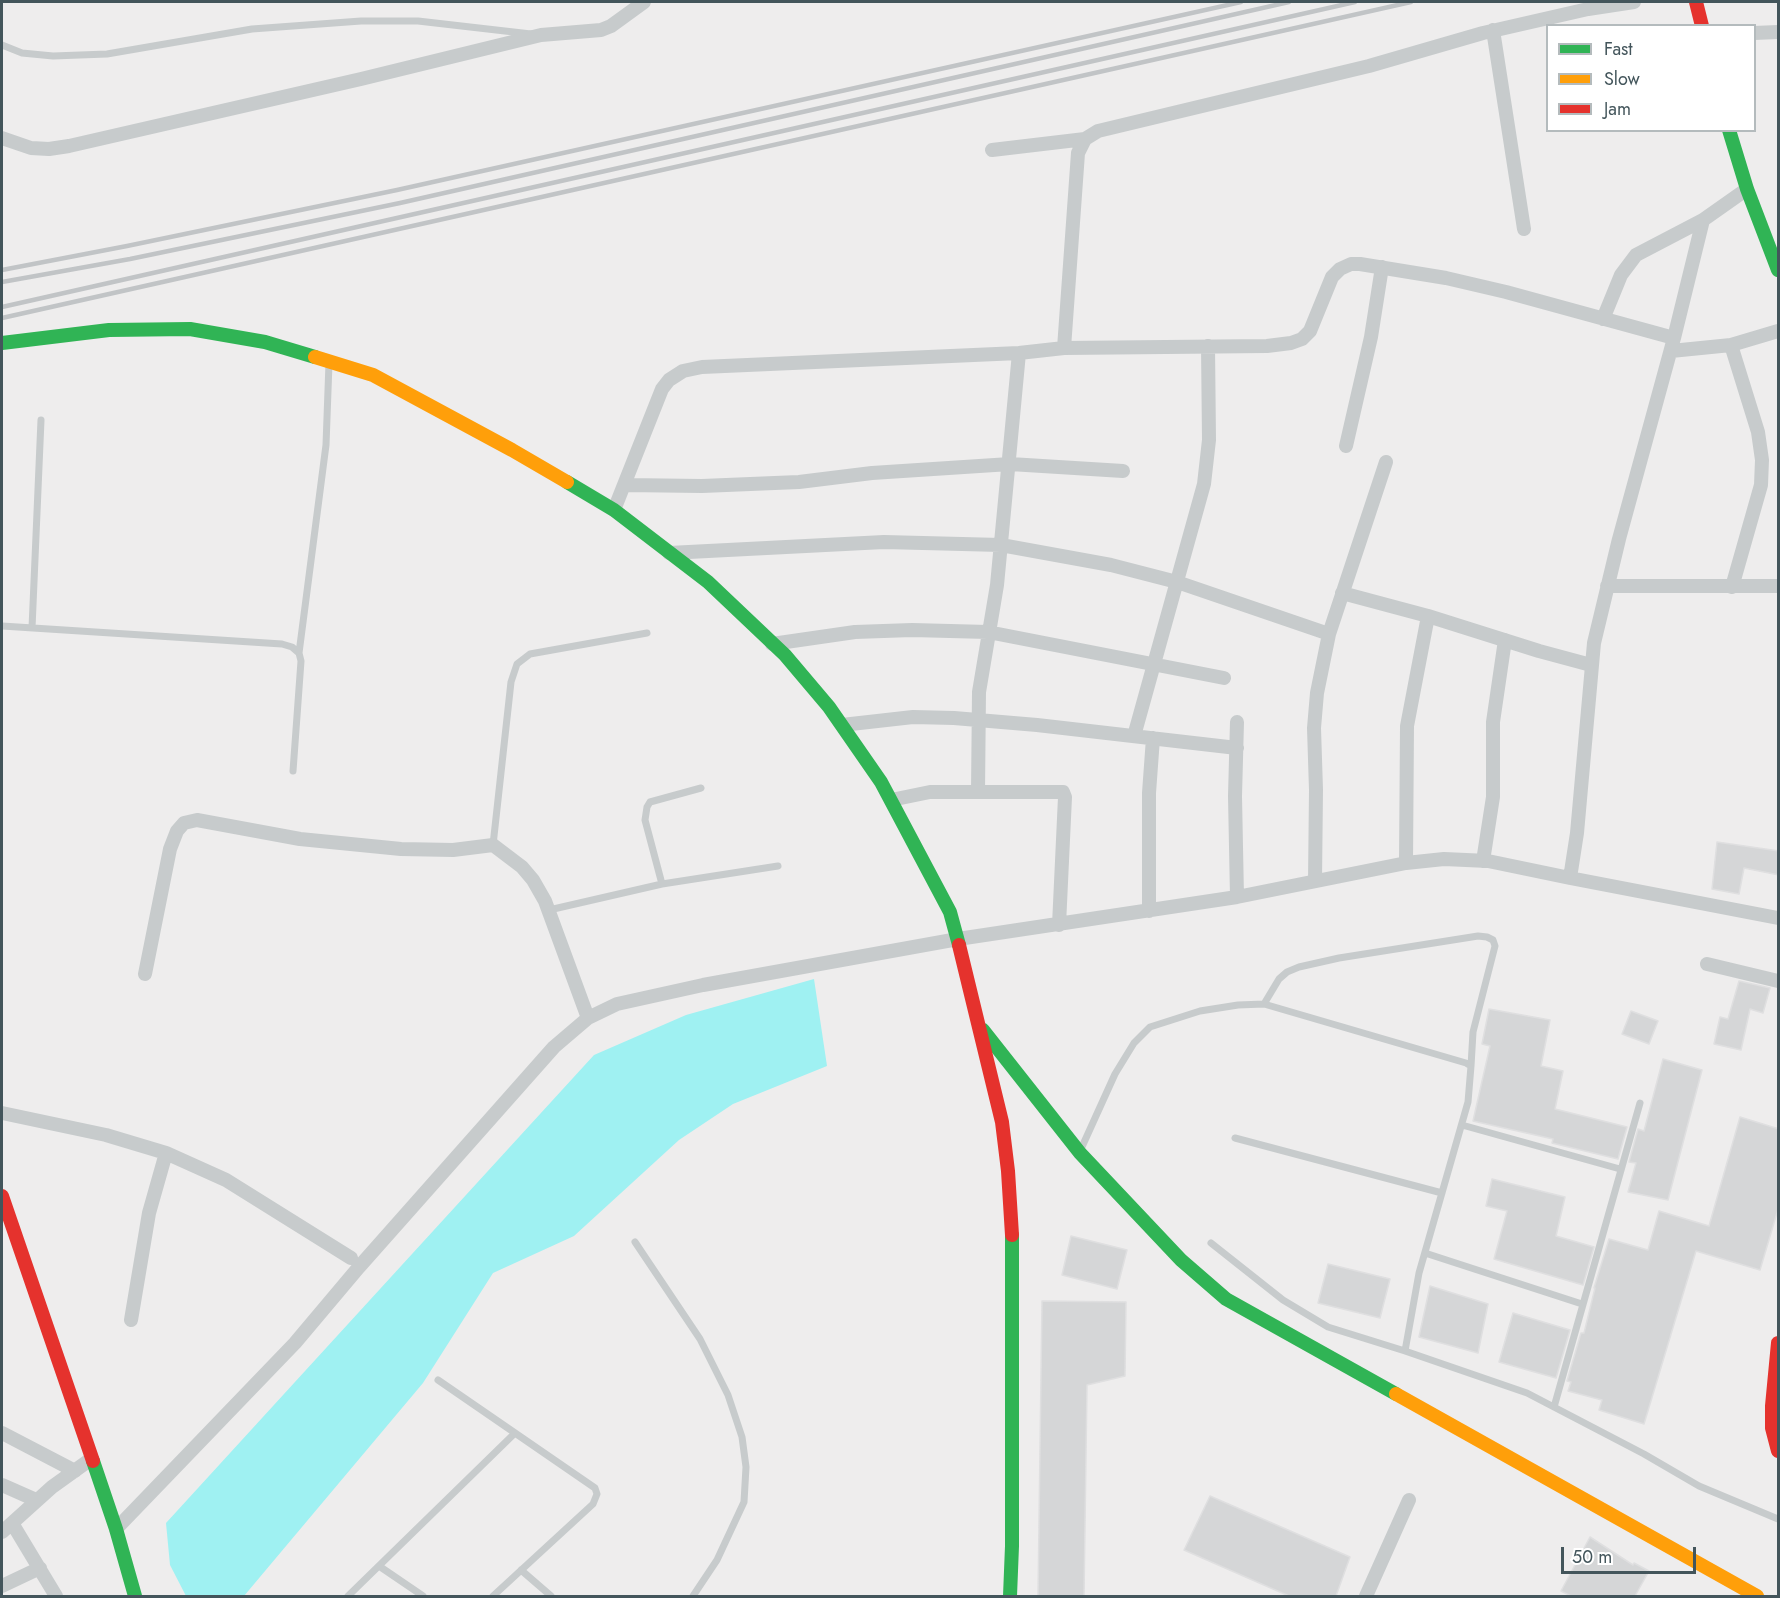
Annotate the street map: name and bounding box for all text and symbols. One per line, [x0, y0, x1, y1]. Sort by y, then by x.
legend [1546, 24, 1756, 132]
text: Fast [1604, 36, 1633, 62]
text: Slow [1604, 66, 1640, 92]
text: Jam [1604, 96, 1631, 122]
scale bar [1564, 1535, 1699, 1573]
text: 50 m [1572, 1544, 1612, 1570]

